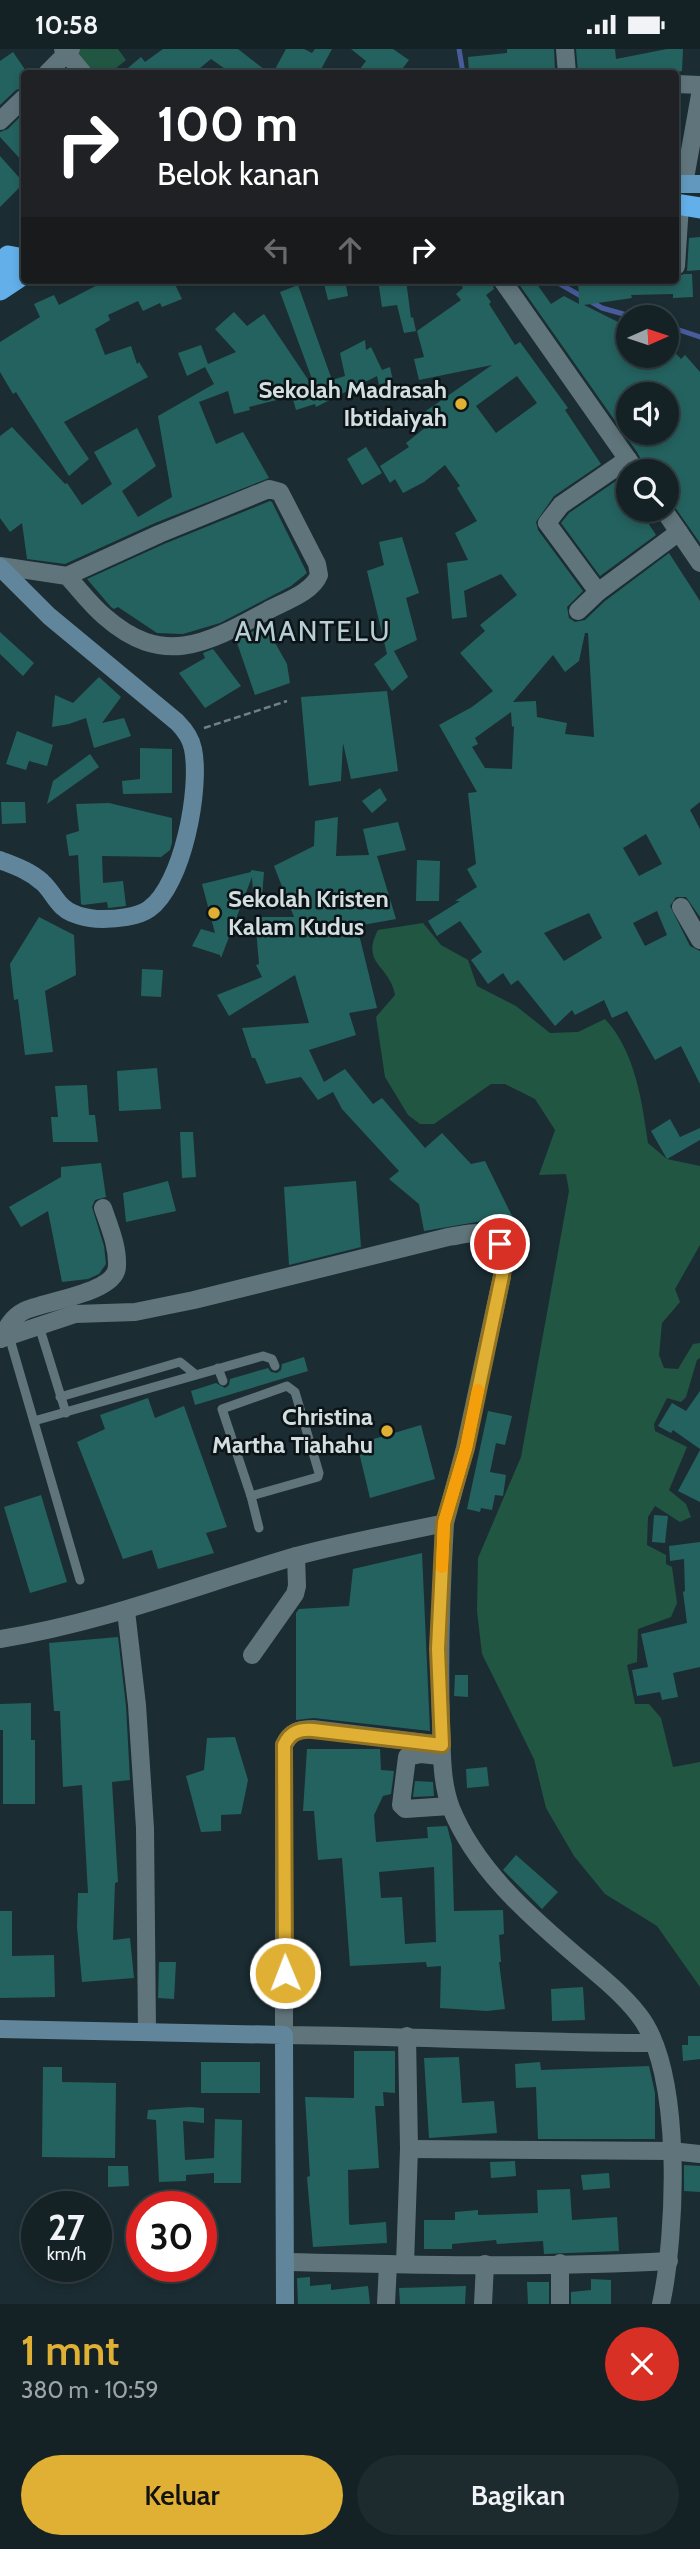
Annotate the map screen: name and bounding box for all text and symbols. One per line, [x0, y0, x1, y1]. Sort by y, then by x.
text: 10:58 [35, 9, 98, 41]
text: 100 m [157, 94, 298, 153]
icon: right [42, 98, 133, 189]
text: Belok kanan [157, 154, 320, 193]
icon: left [258, 231, 296, 269]
icon: ahead [331, 231, 369, 269]
icon: right [404, 231, 442, 269]
north arrow [616, 305, 679, 367]
map controls [616, 305, 679, 522]
place label: Sekolah Madrasah Ibtidaiyah [258, 375, 447, 432]
button: sound [616, 382, 679, 445]
marker: Sekolah Madrasah Ibtidaiyah [453, 396, 469, 412]
button: search [616, 459, 679, 522]
district label: AMANTELU [234, 614, 392, 648]
place label: Sekolah Kristen Kalam Kudus [228, 884, 389, 941]
marker: Sekolah Kristen Kalam Kudus [206, 905, 222, 921]
pin [470, 1214, 530, 1274]
icon: arrive [481, 1225, 519, 1263]
place label: Christina Martha Tiahahu [212, 1402, 373, 1459]
marker: Christina Martha Tiahahu [379, 1423, 395, 1439]
position arrow [248, 1936, 322, 2010]
speed limit sign: 30 [126, 2191, 217, 2282]
text: 27 [48, 2206, 85, 2249]
text: km/h [47, 2243, 86, 2265]
text: 1 mnt [21, 2324, 119, 2376]
button: close [605, 2327, 679, 2401]
text: 380 m · 10:59 [21, 2376, 158, 2404]
button: Keluar [21, 2455, 343, 2535]
button: Bagikan [357, 2455, 679, 2535]

